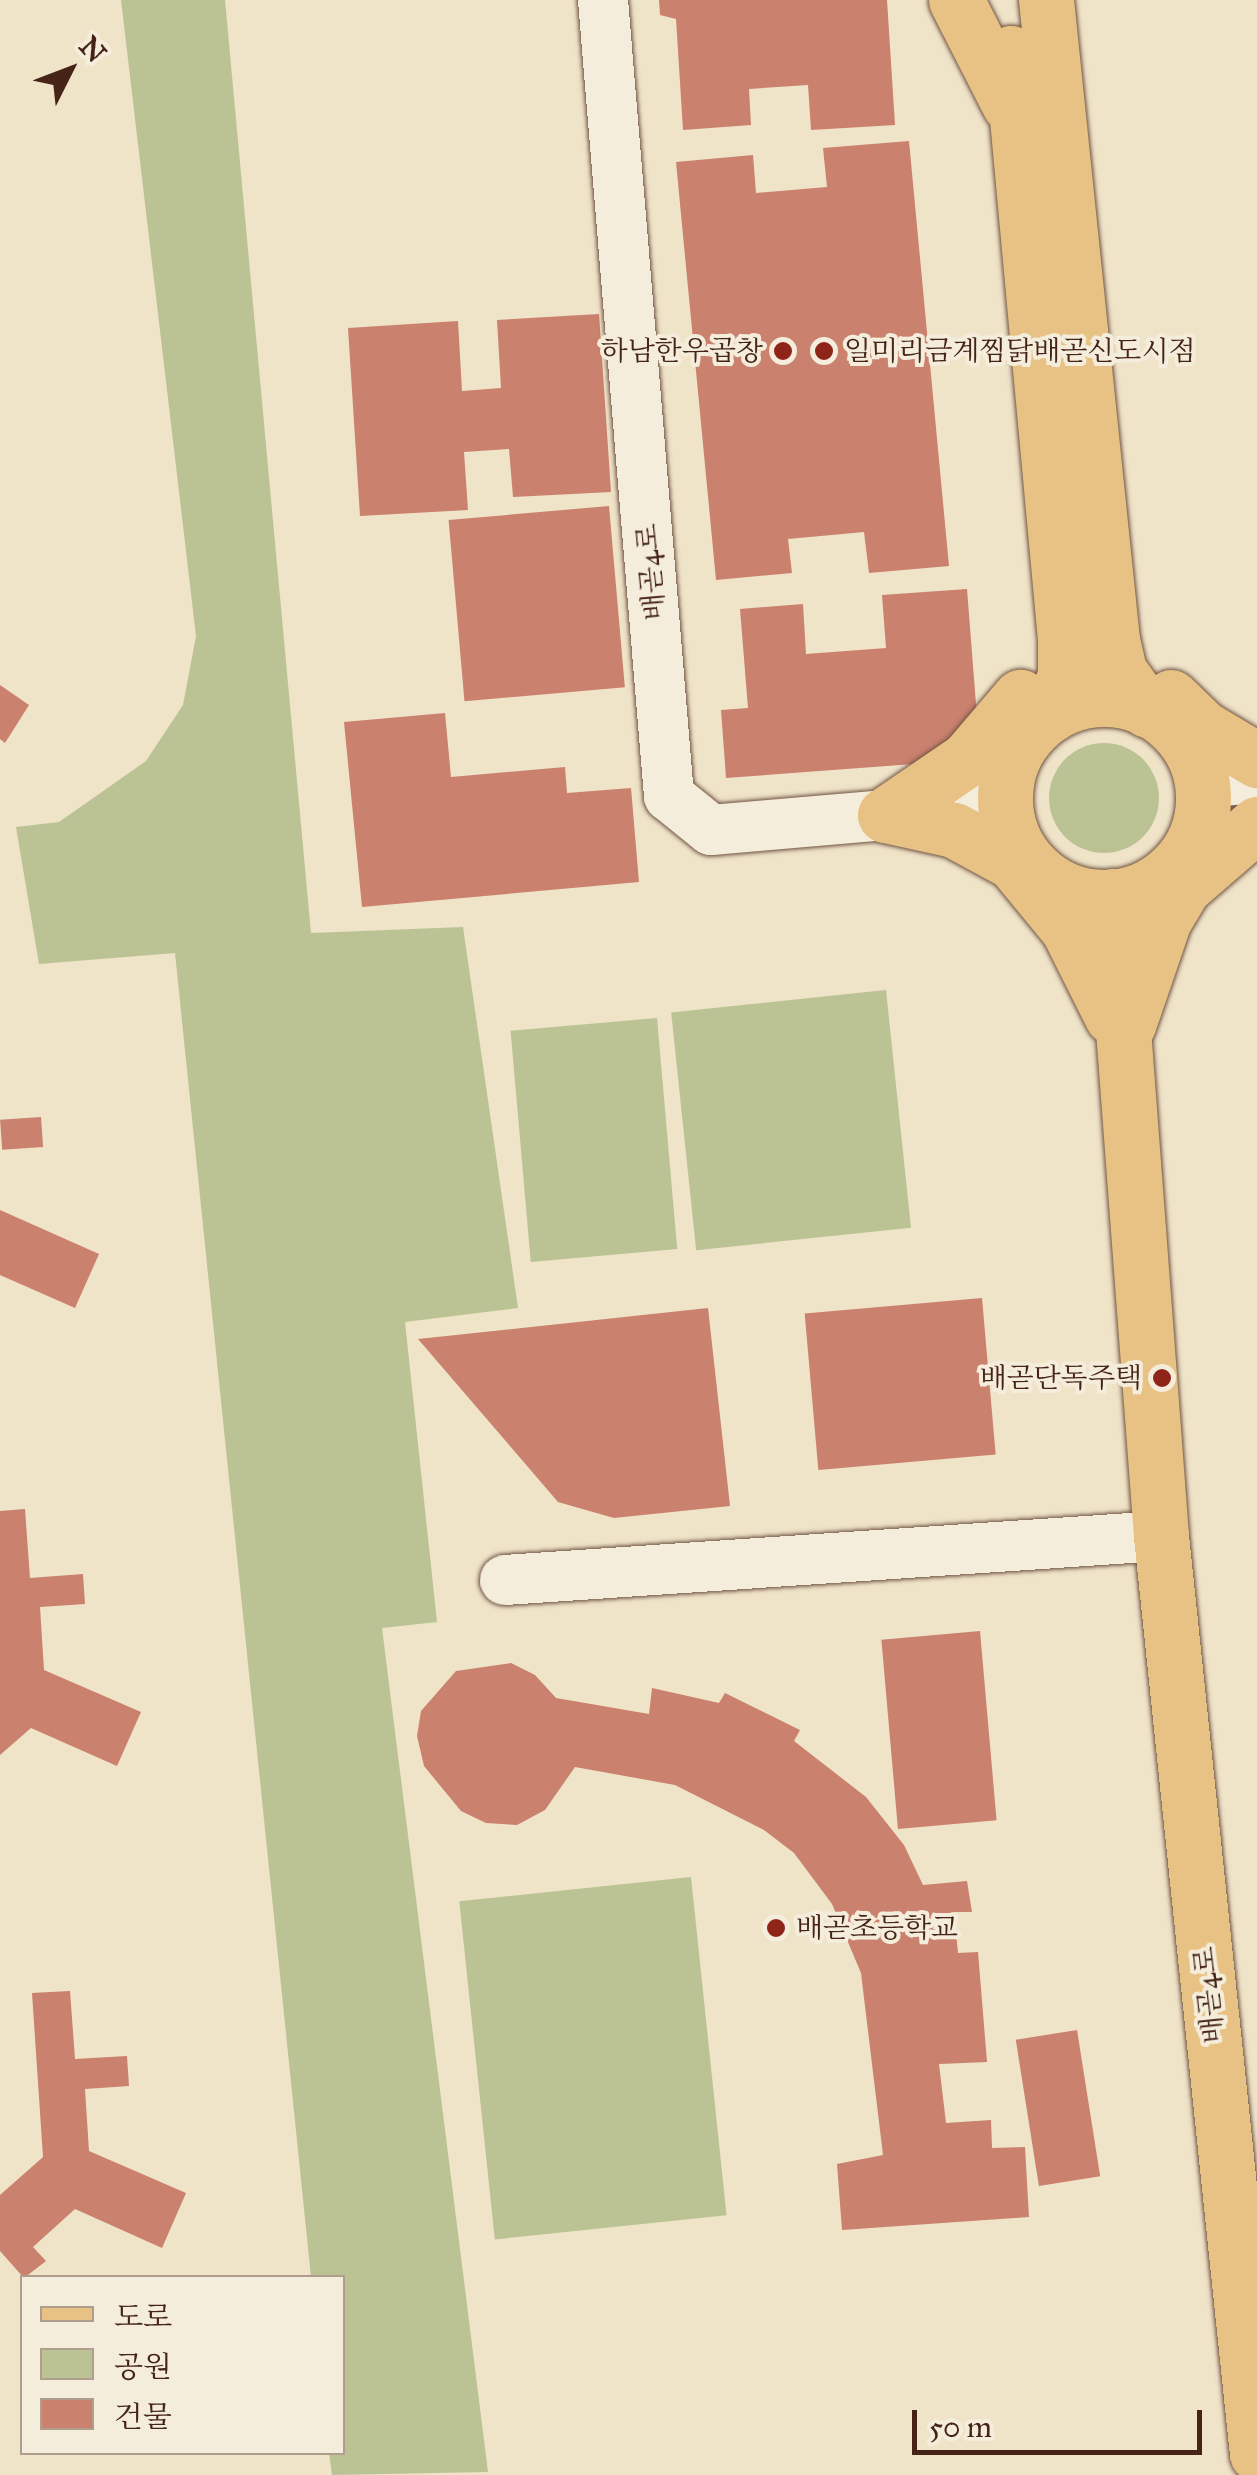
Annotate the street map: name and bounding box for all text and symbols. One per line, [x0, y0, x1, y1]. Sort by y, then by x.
north arrow [20, 20, 120, 120]
text: N [72, 29, 114, 70]
place label: 하남한우곱창 [601, 334, 763, 368]
place label: 일미리금계찜닭배곧신도시점 [844, 334, 1196, 368]
marker: 하남한우곱창 [772, 340, 794, 362]
marker: 일미리금계찜닭배곧신도시점 [813, 340, 835, 362]
street label: 배곧4로 [630, 522, 672, 622]
place label: 배곧단독주택 [980, 1361, 1142, 1395]
marker: 배곧단독주택 [1151, 1367, 1173, 1389]
place label: 배곧초등학교 [796, 1911, 958, 1945]
marker: 배곧초등학교 [765, 1917, 787, 1939]
street label: 배곧4로 [1187, 1945, 1231, 2045]
legend [20, 2275, 345, 2455]
text: 도로 [114, 2299, 172, 2335]
text: 공원 [114, 2349, 172, 2385]
scale bar [917, 2390, 1207, 2452]
text: 건물 [114, 2399, 172, 2435]
text: 50 m [929, 2409, 992, 2445]

